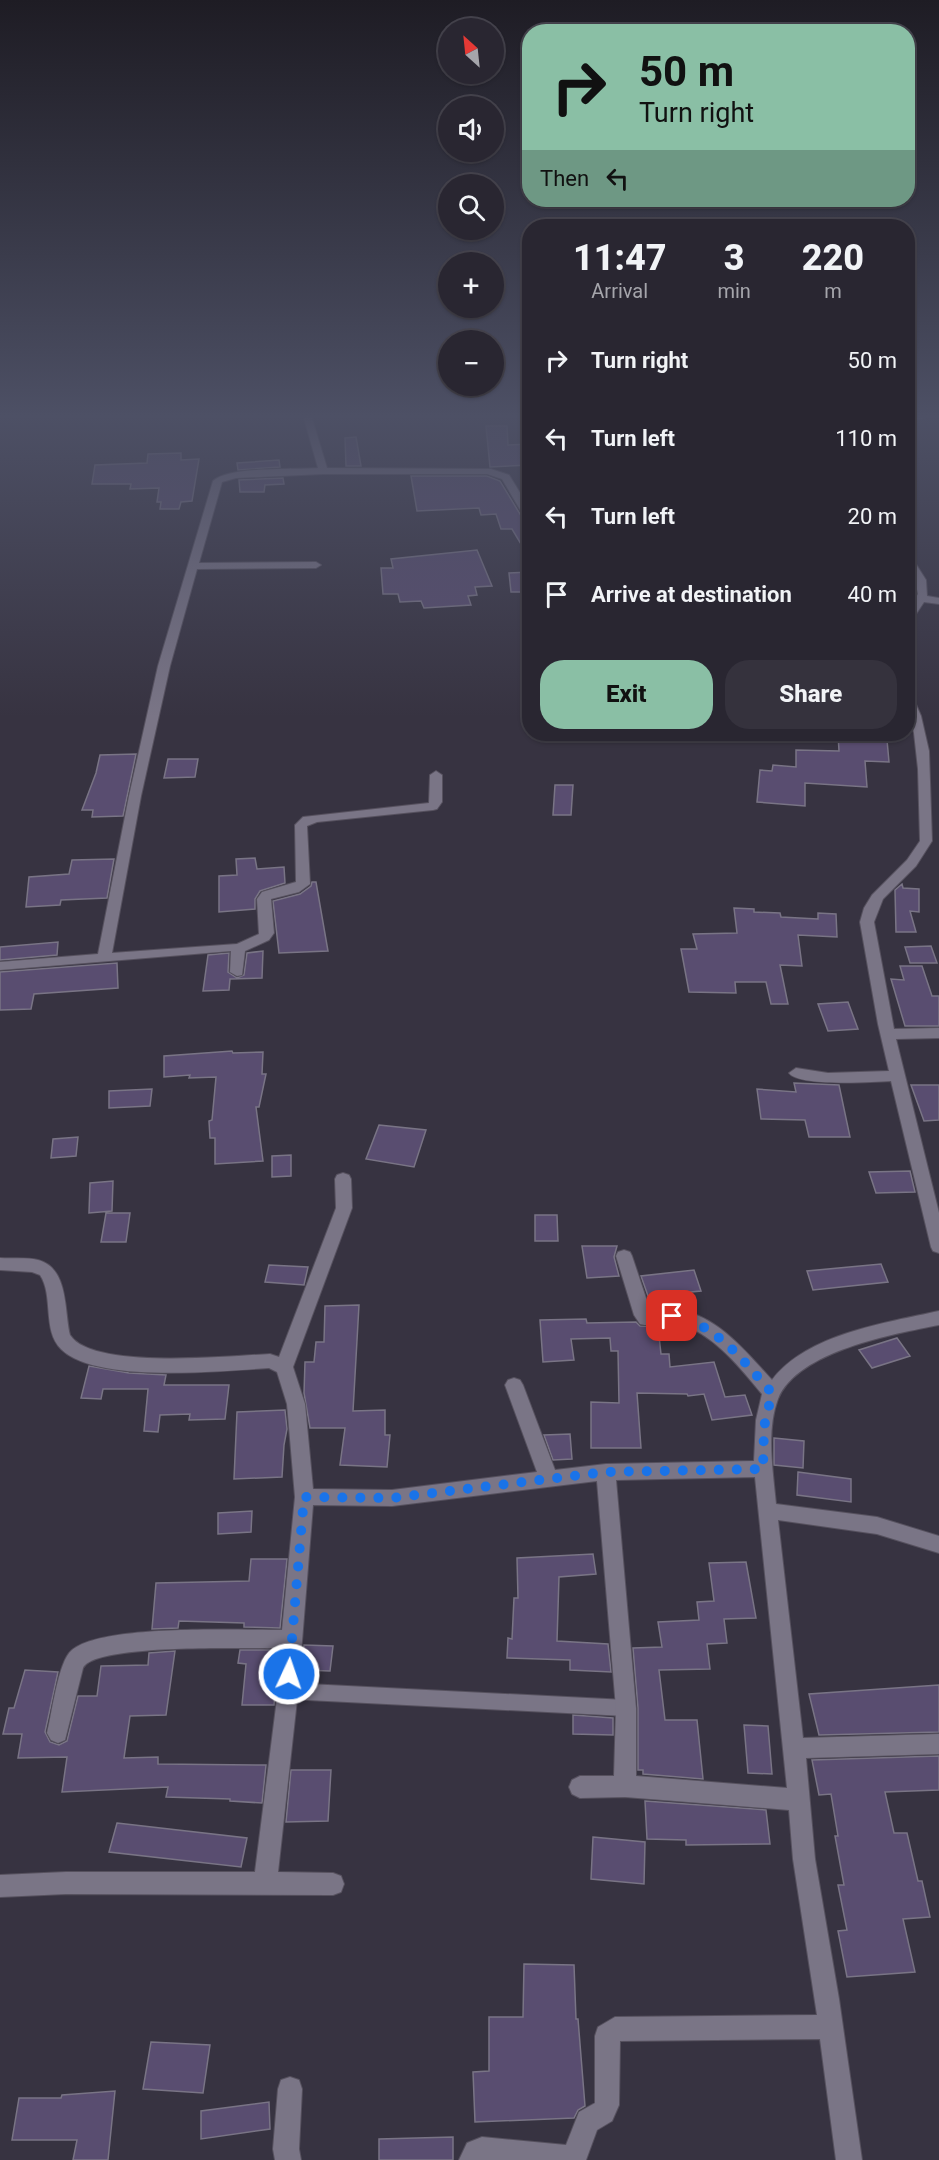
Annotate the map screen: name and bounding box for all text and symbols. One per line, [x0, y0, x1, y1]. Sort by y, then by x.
north arrow [438, 18, 504, 84]
map controls [438, 18, 504, 396]
text: 50 m [639, 47, 734, 96]
icon: right [540, 48, 618, 126]
button: sound [438, 96, 504, 162]
text: Turn right [639, 97, 754, 129]
icon: left [601, 162, 634, 195]
text: Then [540, 166, 589, 191]
button: search [438, 174, 504, 240]
text: 11:47 [573, 237, 666, 279]
text: 3 [724, 237, 745, 279]
text: 220 [802, 237, 864, 279]
button: + [438, 252, 504, 318]
text: Arrival [591, 279, 648, 303]
text: min [717, 279, 751, 303]
text: m [824, 279, 842, 303]
button: − [438, 330, 504, 396]
icon: right [540, 344, 573, 377]
text: Turn right [591, 348, 688, 373]
text: 50 m [848, 348, 897, 373]
icon: left [540, 422, 573, 455]
text: Turn left [591, 426, 675, 451]
text: 110 m [835, 426, 897, 451]
icon: left [540, 500, 573, 533]
text: Turn left [591, 504, 675, 529]
text: 20 m [848, 504, 897, 529]
icon: arrive [540, 578, 573, 611]
text: Arrive at destination [591, 582, 792, 607]
text: 40 m [848, 582, 897, 607]
button: Exit [540, 660, 713, 729]
button: Share [725, 660, 897, 729]
pin [646, 1290, 697, 1341]
icon: arrive [655, 1299, 688, 1332]
position arrow [257, 1642, 321, 1706]

